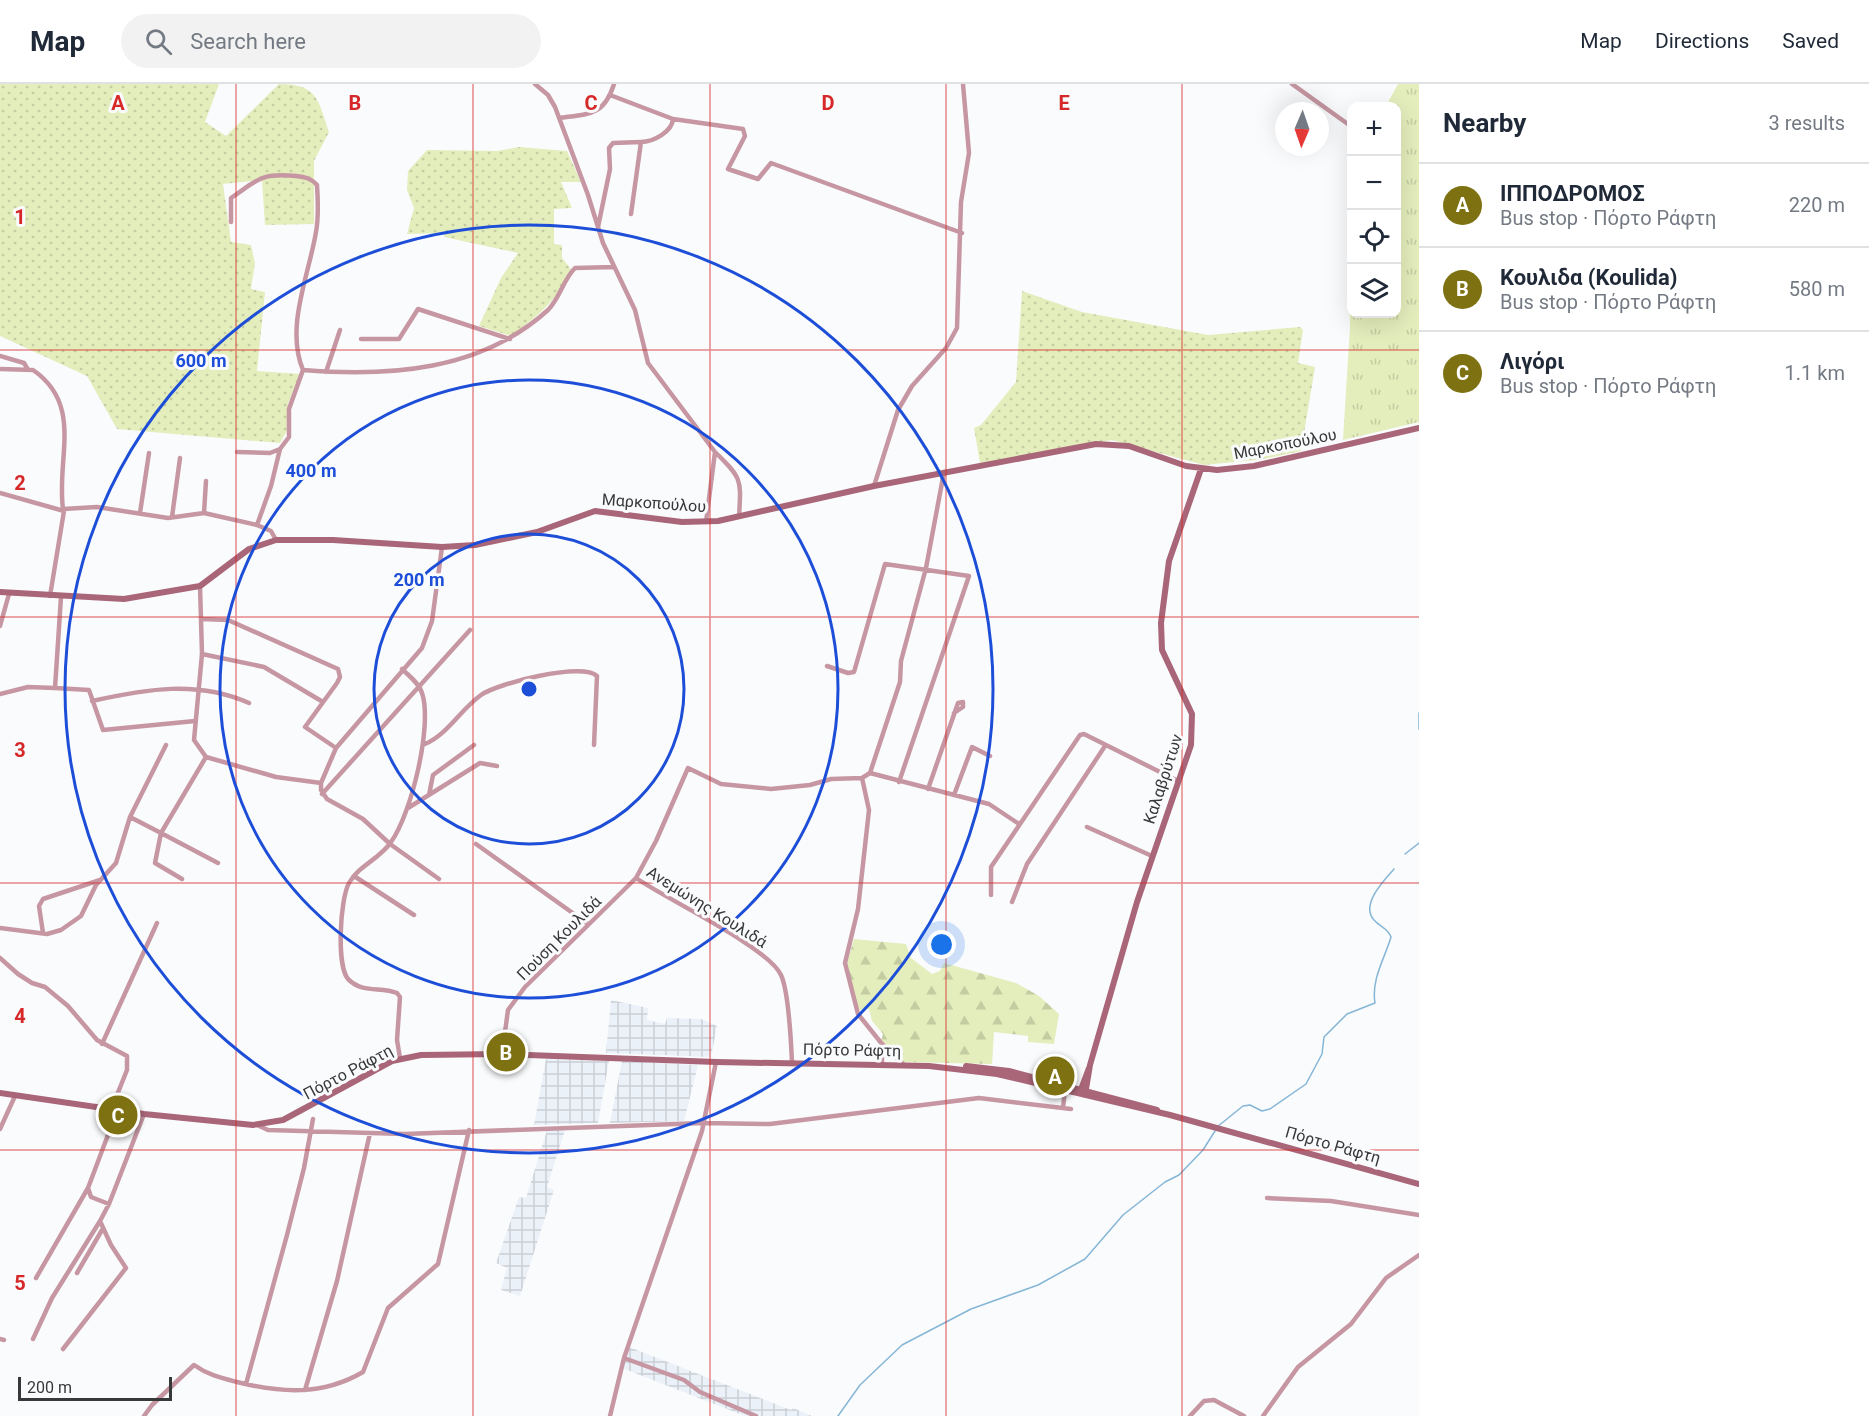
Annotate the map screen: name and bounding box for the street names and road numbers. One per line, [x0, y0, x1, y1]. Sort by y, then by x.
street label: Μαρκοπούλου [1232, 425, 1338, 463]
street label: Μαρκοπούλου [601, 490, 707, 516]
street label: Καλαβρύτων [1140, 731, 1187, 826]
street label: Ανεμώνης Κουλιδά [643, 862, 771, 952]
street label: Πούση Κουλιδά [513, 892, 605, 984]
street label: Πόρτο Ράφτη [803, 1040, 901, 1060]
street label: Πόρτο Ράφτη [300, 1041, 396, 1103]
street label: Πόρτο Ράφτη [1283, 1122, 1383, 1168]

